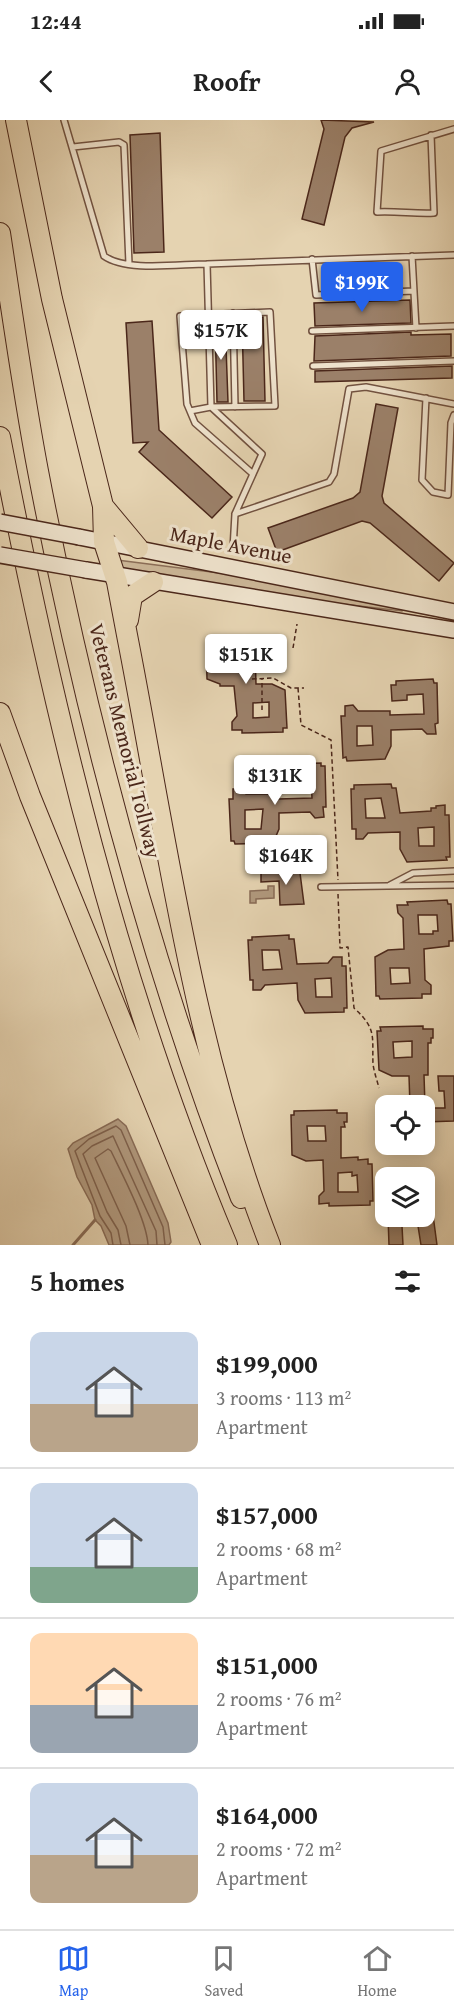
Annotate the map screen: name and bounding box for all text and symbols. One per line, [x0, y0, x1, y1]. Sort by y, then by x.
text: 12:44 [30, 5, 82, 37]
text: Roofr [193, 61, 261, 101]
icon: back [30, 65, 63, 98]
icon: person [391, 65, 424, 98]
pin: $199K [320, 262, 404, 313]
text: $199K [335, 267, 389, 296]
pin: $157K [179, 310, 263, 361]
text: $157K [194, 315, 248, 344]
street label: Maple Avenue [168, 518, 295, 572]
street label: Veterans Memorial Tollway [81, 620, 170, 862]
pin: $151K [204, 634, 288, 685]
text: $151K [219, 639, 273, 668]
pin: $131K [233, 755, 317, 806]
text: $131K [248, 760, 302, 789]
pin: $164K [244, 835, 328, 886]
text: $164K [259, 840, 313, 869]
map controls [375, 1095, 435, 1227]
button: locate [375, 1095, 435, 1155]
button: layers [375, 1167, 435, 1227]
text: 5 homes [30, 1262, 125, 1301]
icon: filters [391, 1265, 424, 1298]
text: $199,000 [216, 1344, 318, 1383]
icon: home [78, 1356, 150, 1428]
text: 3 rooms · 113 m² [216, 1383, 351, 1412]
text: Apartment [216, 1412, 308, 1441]
text: $157,000 [216, 1495, 318, 1534]
icon: home [78, 1507, 150, 1579]
text: 2 rooms · 68 m² [216, 1534, 342, 1563]
text: Apartment [216, 1563, 308, 1592]
text: $151,000 [216, 1645, 318, 1684]
icon: home [78, 1657, 150, 1729]
text: 2 rooms · 76 m² [216, 1684, 342, 1713]
text: Apartment [216, 1713, 308, 1742]
text: $164,000 [216, 1795, 318, 1834]
icon: home [78, 1807, 150, 1879]
text: 2 rooms · 72 m² [216, 1834, 342, 1863]
text: Apartment [216, 1863, 308, 1892]
tab: Map [57, 1942, 90, 2002]
tab: Saved [204, 1942, 243, 2002]
tab: Home [357, 1942, 397, 2002]

